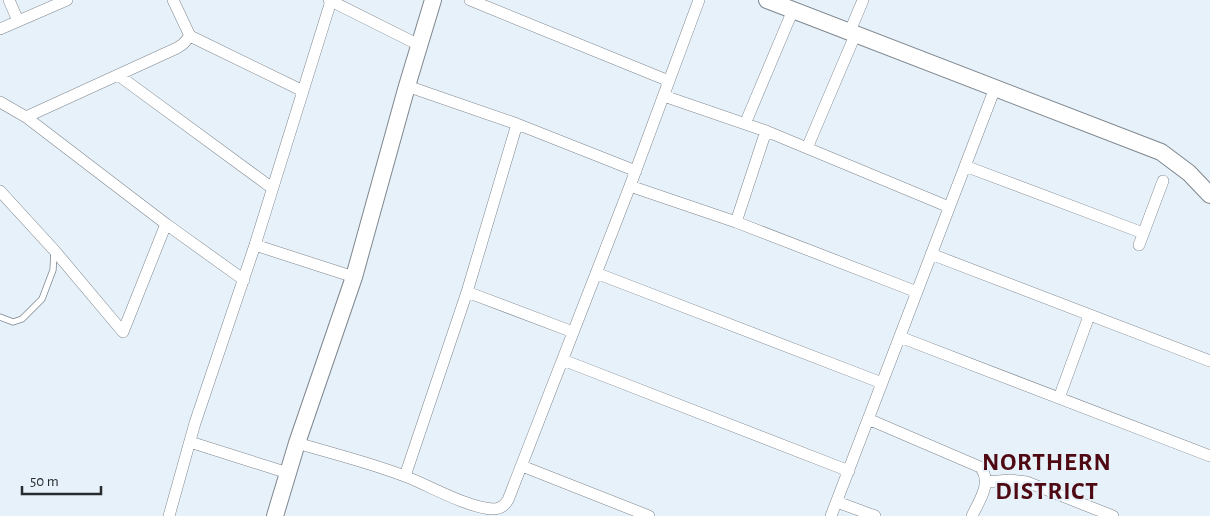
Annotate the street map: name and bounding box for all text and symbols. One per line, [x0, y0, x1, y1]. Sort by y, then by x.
district label: NORTHERN DISTRICT [982, 450, 1112, 504]
scale bar [22, 464, 101, 496]
text: 50 m [30, 474, 59, 489]

